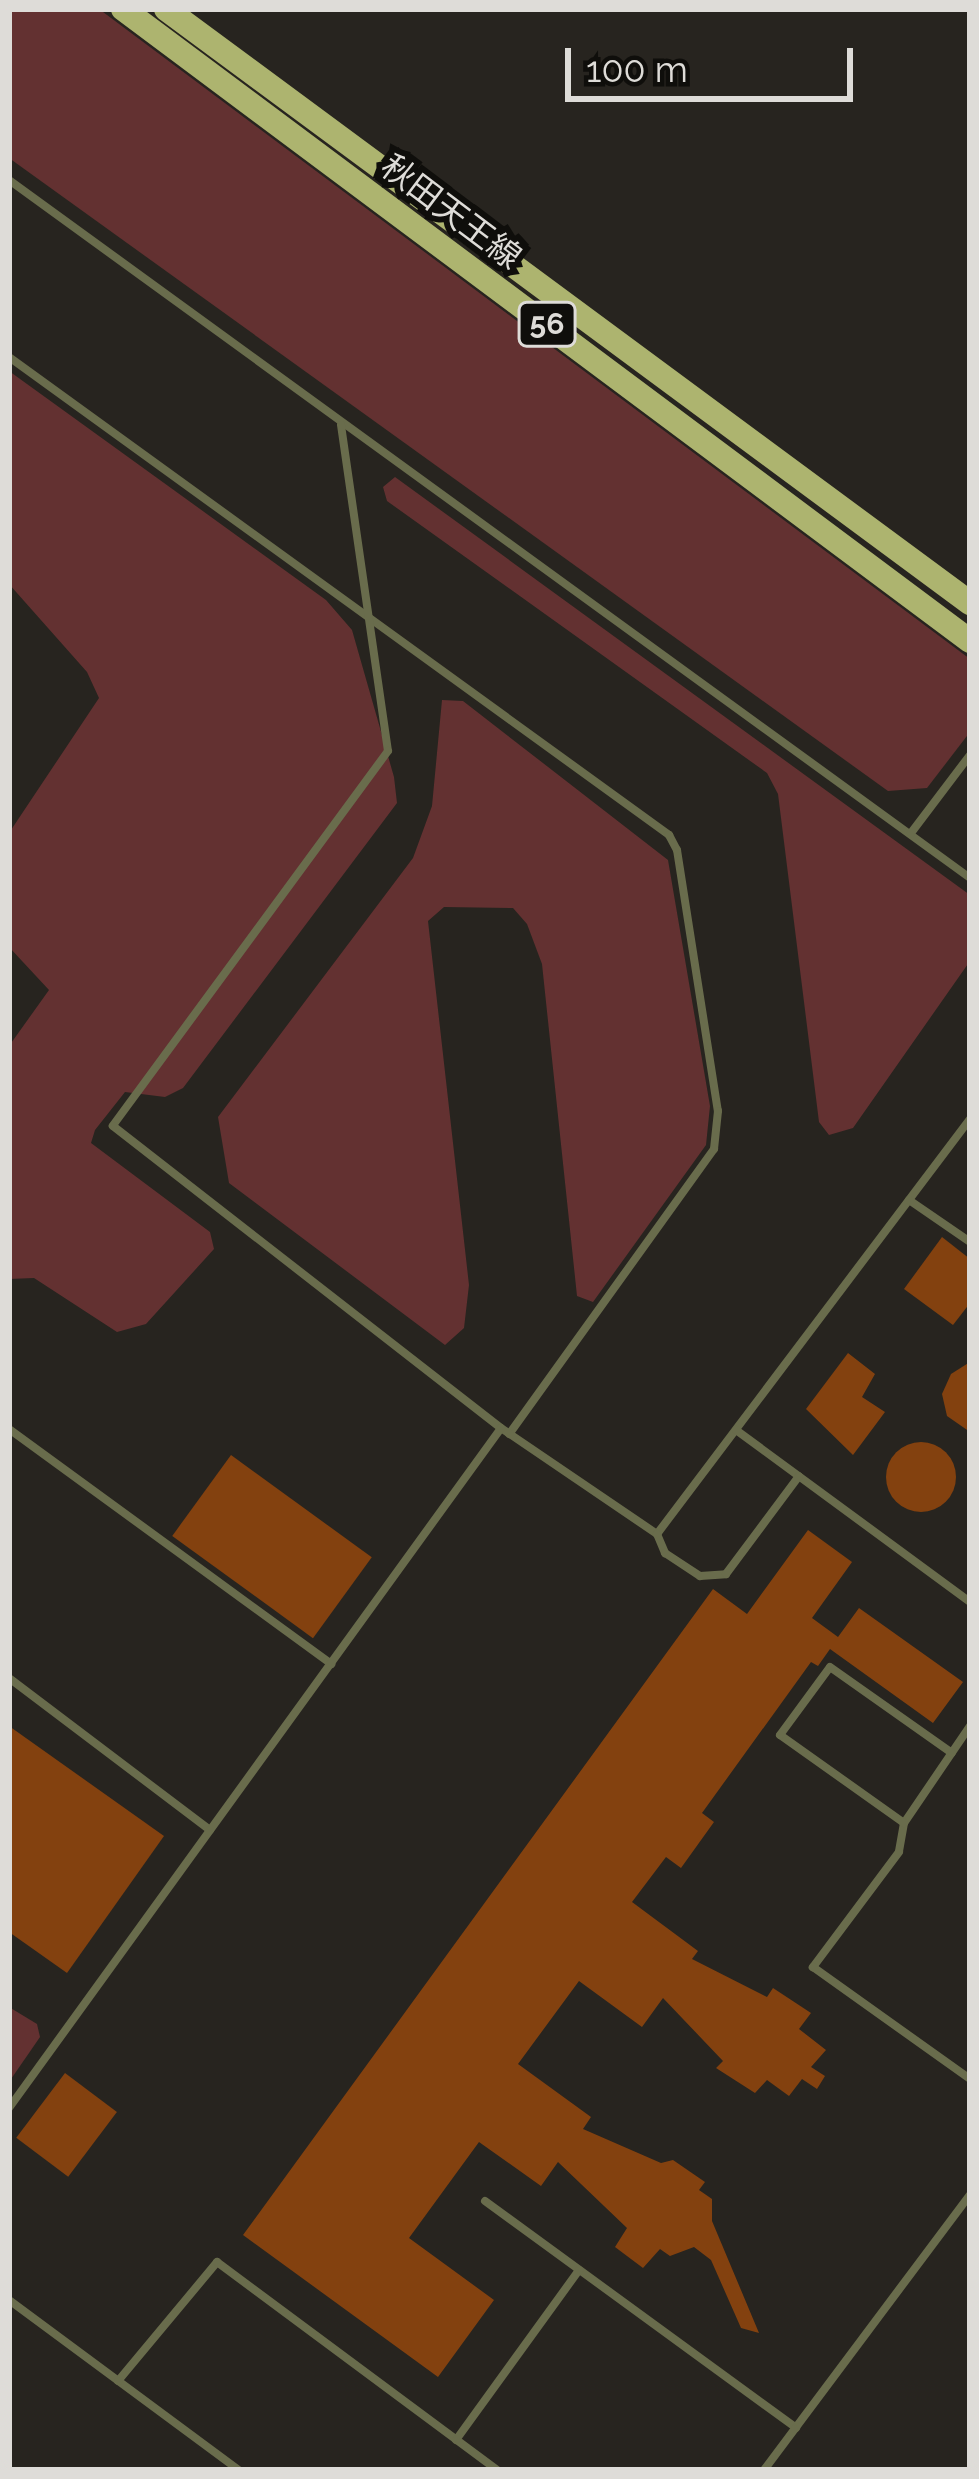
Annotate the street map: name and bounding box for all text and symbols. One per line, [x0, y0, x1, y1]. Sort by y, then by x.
scale bar [571, 24, 859, 98]
text: 100 m [586, 48, 688, 90]
street label: 秋田天王線 [373, 147, 529, 277]
road number: 56 [517, 300, 577, 348]

